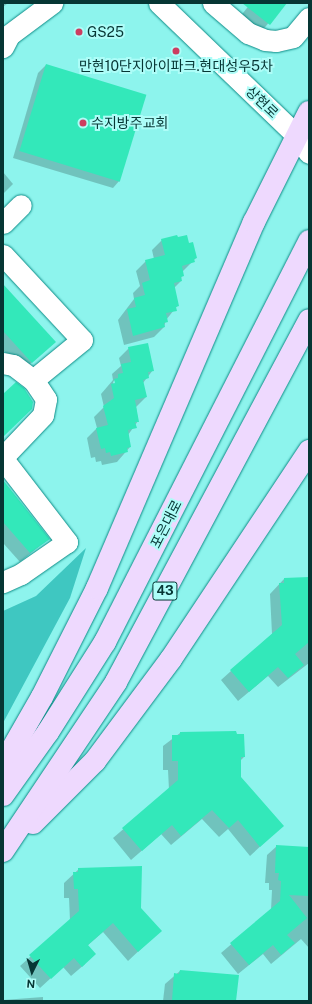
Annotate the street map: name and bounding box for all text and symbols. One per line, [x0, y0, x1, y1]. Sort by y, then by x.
place label: GS25 [87, 24, 124, 40]
marker: GS25 [74, 27, 84, 37]
marker: 만현10단지아이파크.현대성우5차 [171, 46, 181, 56]
place label: 만현10단지아이파크.현대성우5차 [79, 58, 273, 74]
street label: 상현로 [242, 83, 282, 121]
place label: 수지방주교회 [91, 115, 168, 131]
marker: 수지방주교회 [78, 118, 88, 128]
street label: 포은대로 [147, 497, 185, 551]
road number: 43 [152, 580, 178, 602]
north arrow [12, 952, 52, 992]
text: N [26, 978, 36, 990]

